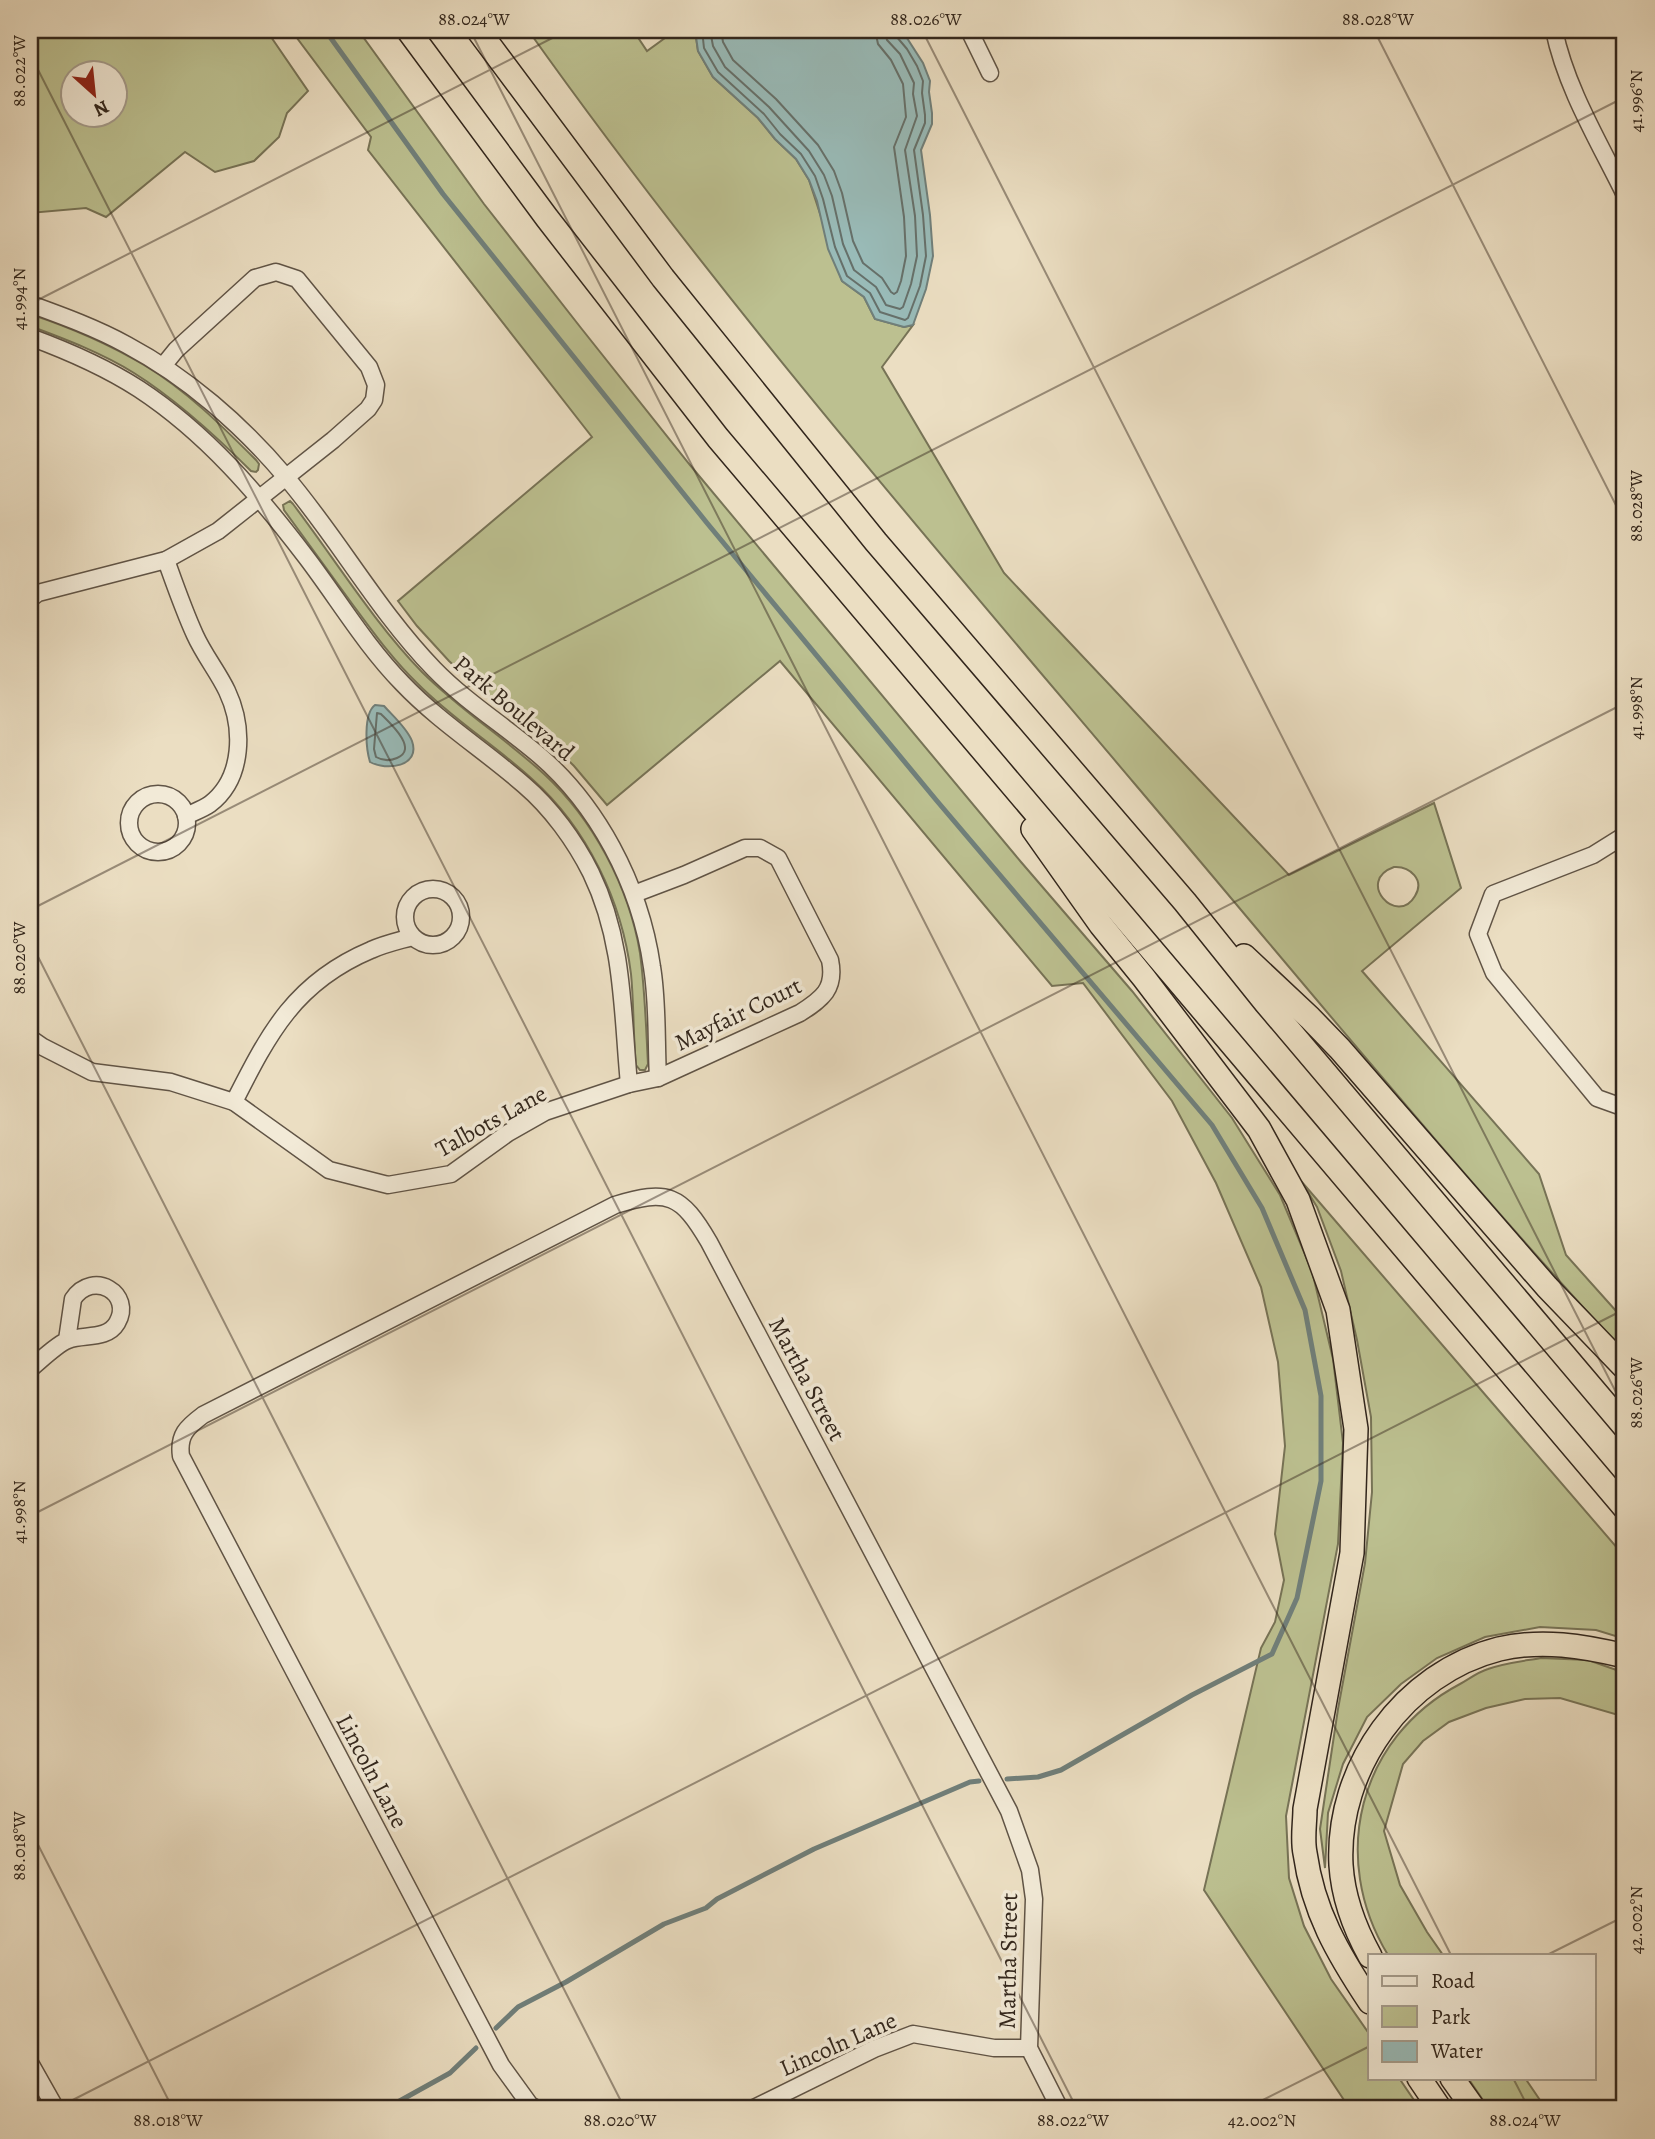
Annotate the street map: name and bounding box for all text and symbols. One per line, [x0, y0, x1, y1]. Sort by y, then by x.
text: 88.024°W [438, 7, 510, 31]
text: 88.026°W [890, 7, 962, 31]
text: 88.028°W [1342, 7, 1414, 31]
text: 88.022°W [7, 35, 31, 107]
north arrow [60, 60, 130, 130]
text: 41.996°N [1624, 70, 1648, 132]
text: N [89, 94, 113, 123]
text: 41.994°N [7, 268, 31, 330]
text: 88.028°W [1624, 470, 1648, 542]
street label: Park Boulevard [447, 648, 581, 768]
text: 41.998°N [1624, 676, 1648, 740]
text: 88.020°W [7, 921, 31, 994]
street label: Mayfair Court [669, 969, 807, 1059]
street label: Talbots Lane [430, 1077, 552, 1165]
street label: Martha Street [761, 1311, 853, 1447]
text: 88.026°W [1624, 1357, 1648, 1429]
text: 41.998°N [7, 1480, 31, 1544]
street label: Lincoln Lane [329, 1708, 415, 1834]
text: 88.018°W [7, 1811, 31, 1881]
text: 42.002°N [1624, 1886, 1648, 1954]
street label: Martha Street [991, 1893, 1025, 2029]
legend [1368, 1954, 1596, 2080]
text: Road [1431, 1967, 1475, 1995]
text: Park [1431, 2003, 1471, 2031]
street label: Lincoln Lane [774, 2004, 902, 2084]
text: Water [1430, 2037, 1483, 2065]
text: 88.018°W [133, 2108, 203, 2132]
text: 88.020°W [584, 2108, 657, 2132]
text: 88.022°W [1037, 2108, 1109, 2132]
text: 42.002°N [1228, 2108, 1296, 2132]
text: 88.024°W [1489, 2108, 1561, 2132]

